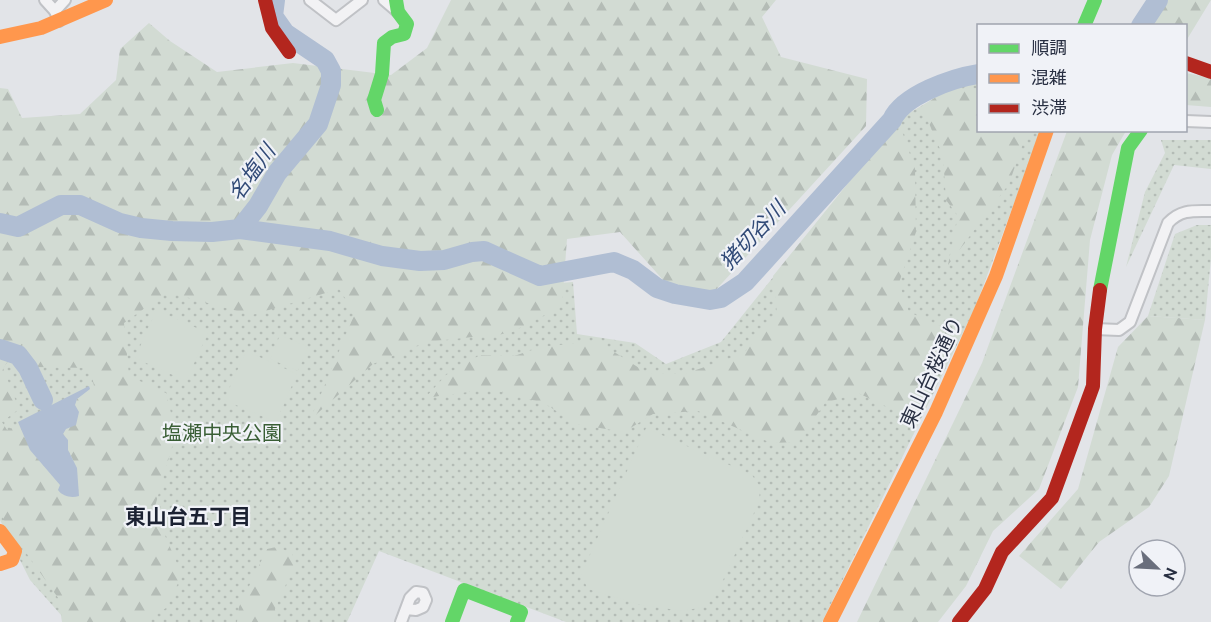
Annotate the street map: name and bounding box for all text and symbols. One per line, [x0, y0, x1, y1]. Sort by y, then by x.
legend [977, 24, 1187, 132]
text: 順調 [1031, 37, 1067, 57]
text: 混雑 [1031, 67, 1067, 87]
text: 渋滞 [1031, 97, 1067, 117]
water label: 名塩川 [223, 138, 280, 205]
water label: 猪切谷川 [715, 195, 791, 274]
street label: 東山台桜通り [895, 313, 967, 431]
park label: 塩瀬中央公園 [162, 421, 282, 444]
district label: 東山台五丁目 [125, 504, 251, 528]
north arrow [1127, 538, 1187, 598]
text: N [1160, 565, 1181, 583]

